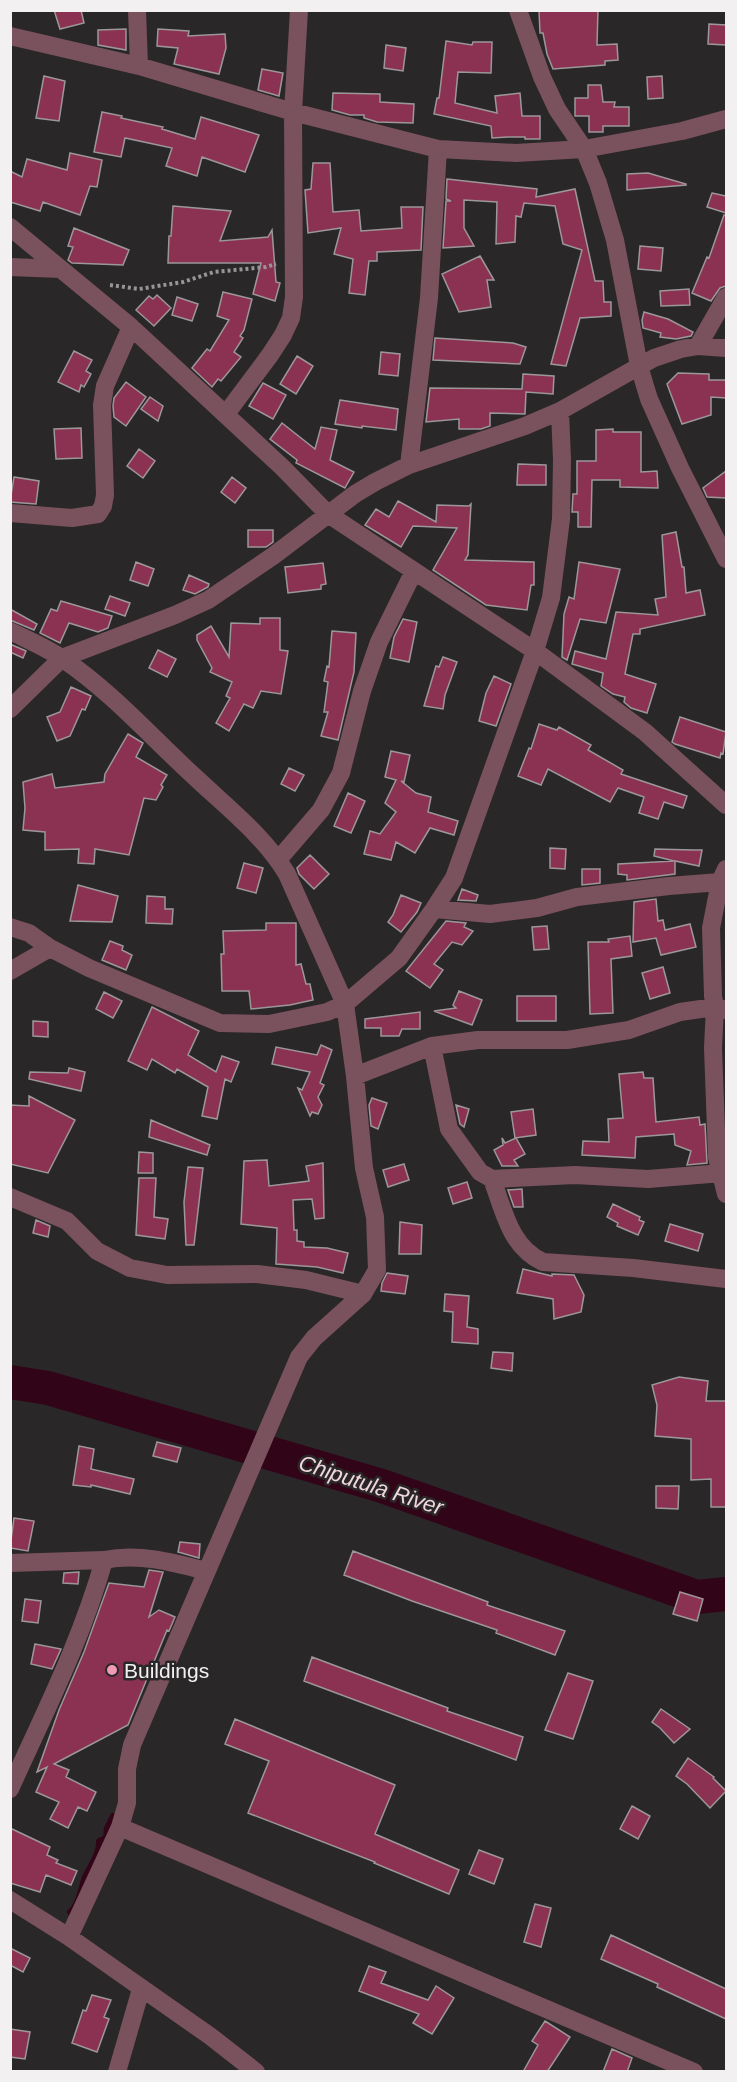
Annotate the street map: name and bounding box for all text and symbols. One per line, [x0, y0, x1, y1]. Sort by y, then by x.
water label: Chiputula River [296, 1450, 448, 1521]
place label: Buildings [124, 1659, 209, 1682]
marker: Buildings [105, 1663, 119, 1677]

